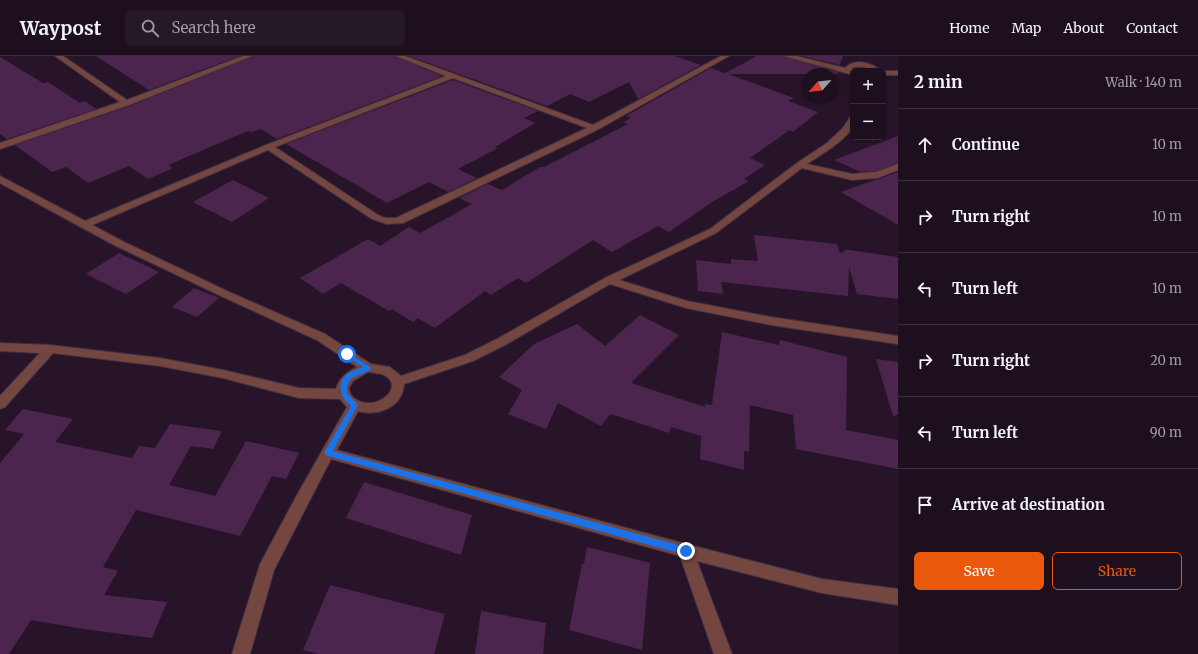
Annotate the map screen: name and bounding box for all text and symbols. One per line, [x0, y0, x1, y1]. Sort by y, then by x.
search box [125, 10, 405, 46]
text: Waypost [20, 16, 101, 40]
icon: search [139, 17, 161, 39]
text: Search here [171, 18, 255, 37]
text: Home [949, 19, 990, 37]
text: Map [1012, 19, 1041, 37]
text: About [1063, 19, 1104, 37]
text: Contact [1126, 19, 1178, 37]
north arrow [802, 68, 838, 104]
map controls [850, 68, 886, 140]
button: + [850, 68, 886, 104]
text: 2 min [914, 71, 962, 93]
text: Walk · 140 m [1105, 74, 1182, 91]
button: − [850, 104, 886, 140]
icon: ahead [914, 134, 936, 156]
text: Continue [952, 135, 1020, 154]
text: 10 m [1152, 136, 1182, 153]
icon: right [914, 206, 936, 228]
text: Turn right [952, 207, 1030, 226]
text: 10 m [1152, 208, 1182, 225]
icon: left [914, 278, 936, 300]
text: Turn left [952, 279, 1018, 298]
text: 10 m [1152, 280, 1182, 297]
route start [338, 345, 356, 363]
icon: right [914, 350, 936, 372]
text: Turn right [952, 351, 1030, 370]
text: 20 m [1150, 352, 1182, 369]
icon: left [914, 422, 936, 444]
text: Turn left [952, 423, 1018, 442]
text: 90 m [1150, 424, 1182, 441]
icon: arrive [914, 494, 936, 516]
text: Arrive at destination [952, 495, 1105, 514]
route end [677, 542, 695, 560]
button: Save [914, 552, 1044, 590]
button: Share [1052, 552, 1182, 590]

